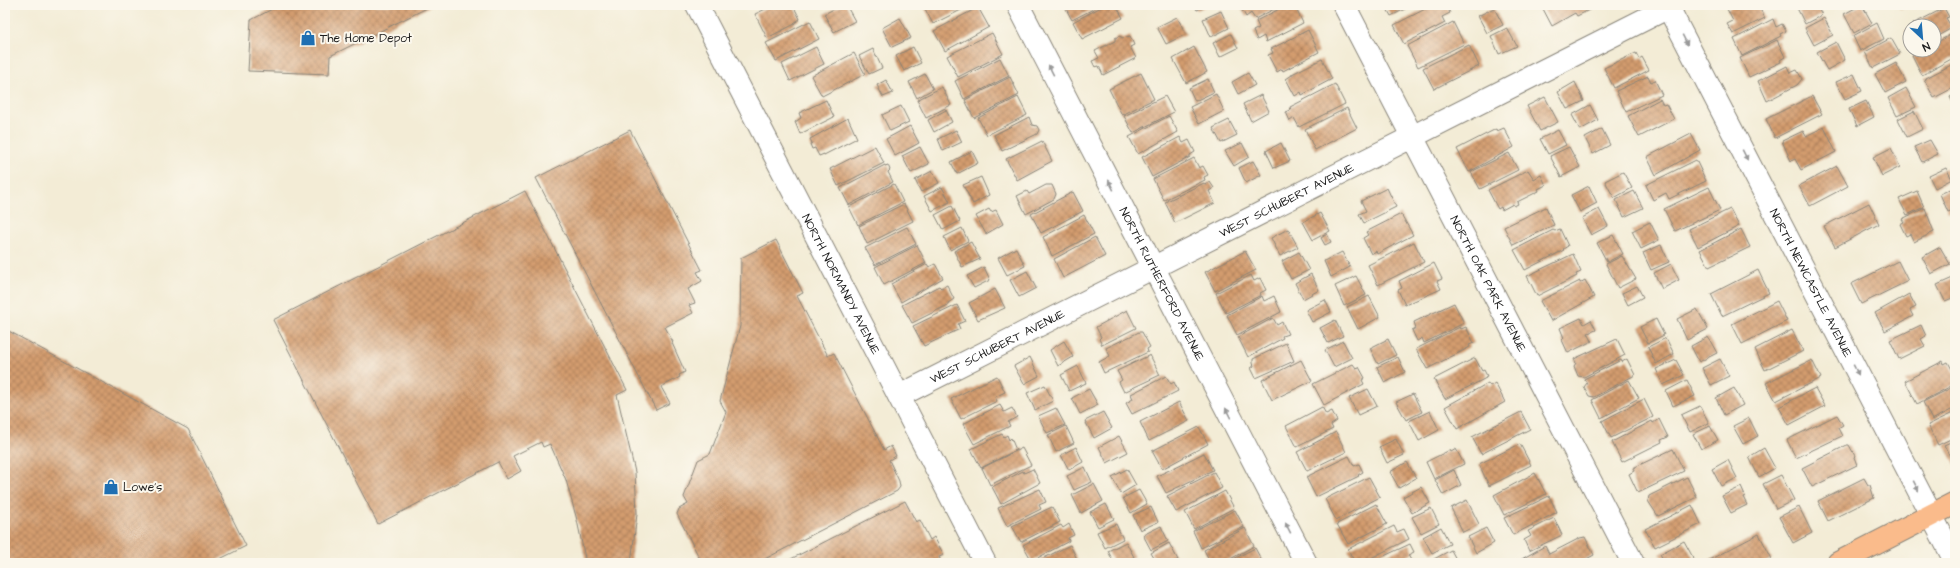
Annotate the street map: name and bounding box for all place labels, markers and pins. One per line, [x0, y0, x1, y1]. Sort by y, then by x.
shop icon: The Home Depot [299, 29, 317, 47]
place label: The Home Depot [320, 30, 412, 47]
shop icon: Lowe's [102, 478, 120, 496]
place label: Lowe's [123, 479, 162, 496]

